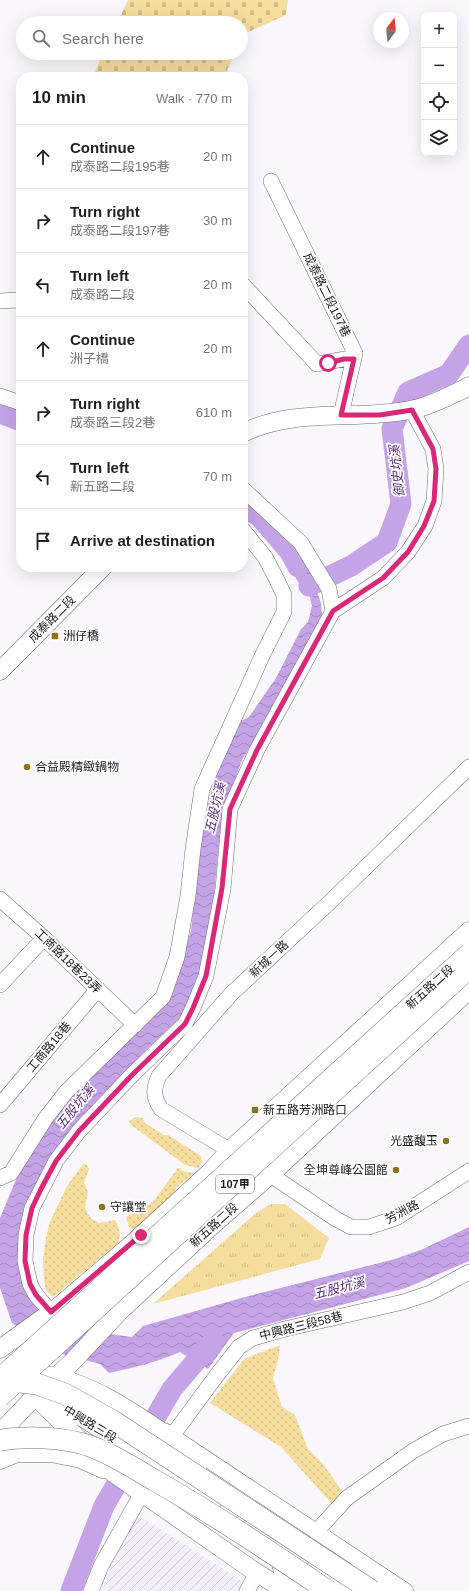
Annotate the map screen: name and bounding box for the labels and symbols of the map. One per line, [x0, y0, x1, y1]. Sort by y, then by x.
north arrow [373, 12, 409, 48]
street label: 成泰路二段197巷 [301, 251, 353, 339]
route start [319, 354, 337, 372]
water label: 御史坑溪 [387, 442, 407, 498]
street label: 成泰路二段 [26, 593, 78, 645]
place label: 洲仔橋 [63, 629, 99, 643]
marker: 洲仔橋 [50, 631, 60, 641]
place label: 合益殿精緻鍋物 [35, 760, 119, 774]
marker: 合益殿精緻鍋物 [22, 762, 32, 772]
water label: 五股坑溪 [202, 779, 229, 835]
street label: 工商路18巷23弄 [32, 926, 104, 996]
street label: 新城一路 [247, 938, 291, 980]
street label: 新五路二段 [403, 962, 457, 1012]
street label: 工商路18巷 [24, 1019, 74, 1075]
water label: 五股坑溪 [53, 1081, 98, 1132]
place label: 新五路芳洲路口 [263, 1103, 347, 1117]
marker: 新五路芳洲路口 [250, 1105, 260, 1115]
place label: 光盛馥玉 [390, 1134, 438, 1148]
marker: 光盛馥玉 [441, 1136, 451, 1146]
place label: 全坤尊峰公園館 [304, 1163, 388, 1177]
marker: 全坤尊峰公園館 [391, 1165, 401, 1175]
road number: 107甲 [216, 1175, 254, 1193]
street label: 芳洲路 [383, 1197, 421, 1227]
place label: 守讓堂 [110, 1200, 146, 1214]
street label: 新五路二段 [187, 1200, 241, 1250]
marker: 守讓堂 [97, 1202, 107, 1212]
route end [132, 1226, 150, 1244]
water label: 五股坑溪 [312, 1274, 368, 1302]
street label: 中興路三段58巷 [258, 1309, 344, 1343]
street label: 中興路三段 [61, 1403, 119, 1445]

